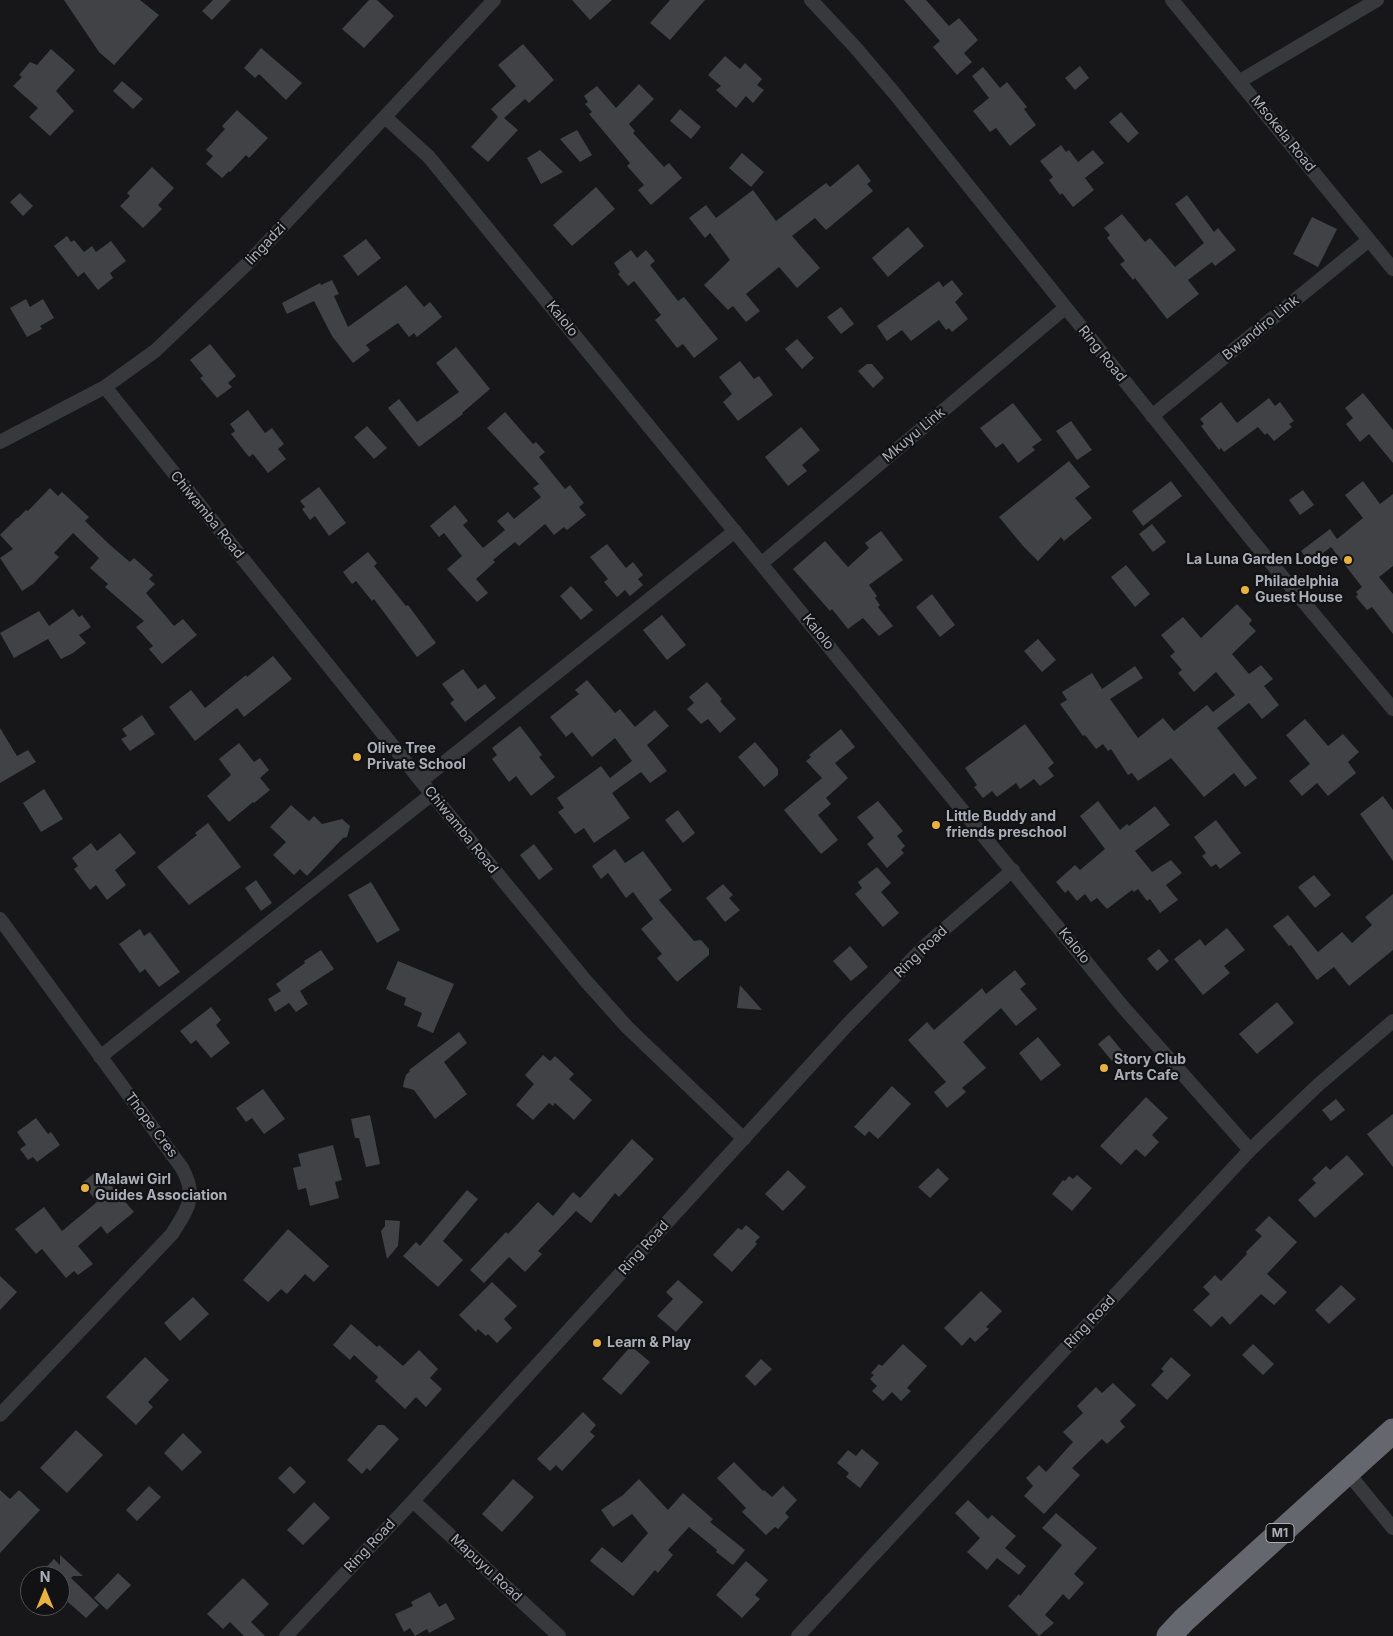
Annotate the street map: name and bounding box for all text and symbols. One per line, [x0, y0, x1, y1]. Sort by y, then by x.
street label: Msokela Road [1247, 93, 1319, 175]
street label: lingadzi [242, 220, 290, 268]
street label: Bwandiro Link [1219, 292, 1303, 364]
street label: Kalolo [543, 298, 581, 340]
street label: Ring Road [1074, 323, 1130, 385]
street label: Mkuyu Link [880, 404, 948, 466]
street label: Chiwamba Road [167, 468, 247, 562]
place label: La Luna Garden Lodge [1186, 552, 1338, 568]
marker: La Luna Garden Lodge [1342, 554, 1354, 566]
place label: Philadelphia Guest House [1255, 574, 1343, 606]
marker: Philadelphia Guest House [1239, 584, 1251, 596]
street label: Kalolo [799, 611, 837, 653]
place label: Olive Tree Private School [367, 741, 466, 774]
marker: Olive Tree Private School [351, 751, 363, 763]
street label: Chiwamba Road [421, 783, 501, 877]
place label: Little Buddy and friends preschool [946, 809, 1066, 842]
marker: Little Buddy and friends preschool [930, 819, 942, 831]
street label: Ring Road [891, 923, 951, 981]
street label: Kalolo [1055, 925, 1093, 967]
place label: Story Club Arts Cafe [1114, 1052, 1186, 1084]
marker: Story Club Arts Cafe [1098, 1062, 1110, 1074]
street label: Thope Cres [121, 1089, 181, 1161]
place label: Malawi Girl Guides Association [95, 1172, 227, 1204]
marker: Malawi Girl Guides Association [79, 1182, 91, 1194]
street label: Ring Road [615, 1217, 673, 1279]
street label: Ring Road [1061, 1292, 1119, 1352]
place label: Learn & Play [607, 1335, 691, 1351]
marker: Learn & Play [591, 1337, 603, 1349]
street label: Ring Road [341, 1516, 399, 1576]
road number: M1 [1266, 1524, 1294, 1542]
street label: Mapuyu Road [447, 1531, 525, 1605]
north arrow [20, 1566, 70, 1616]
text: N [40, 1568, 50, 1585]

